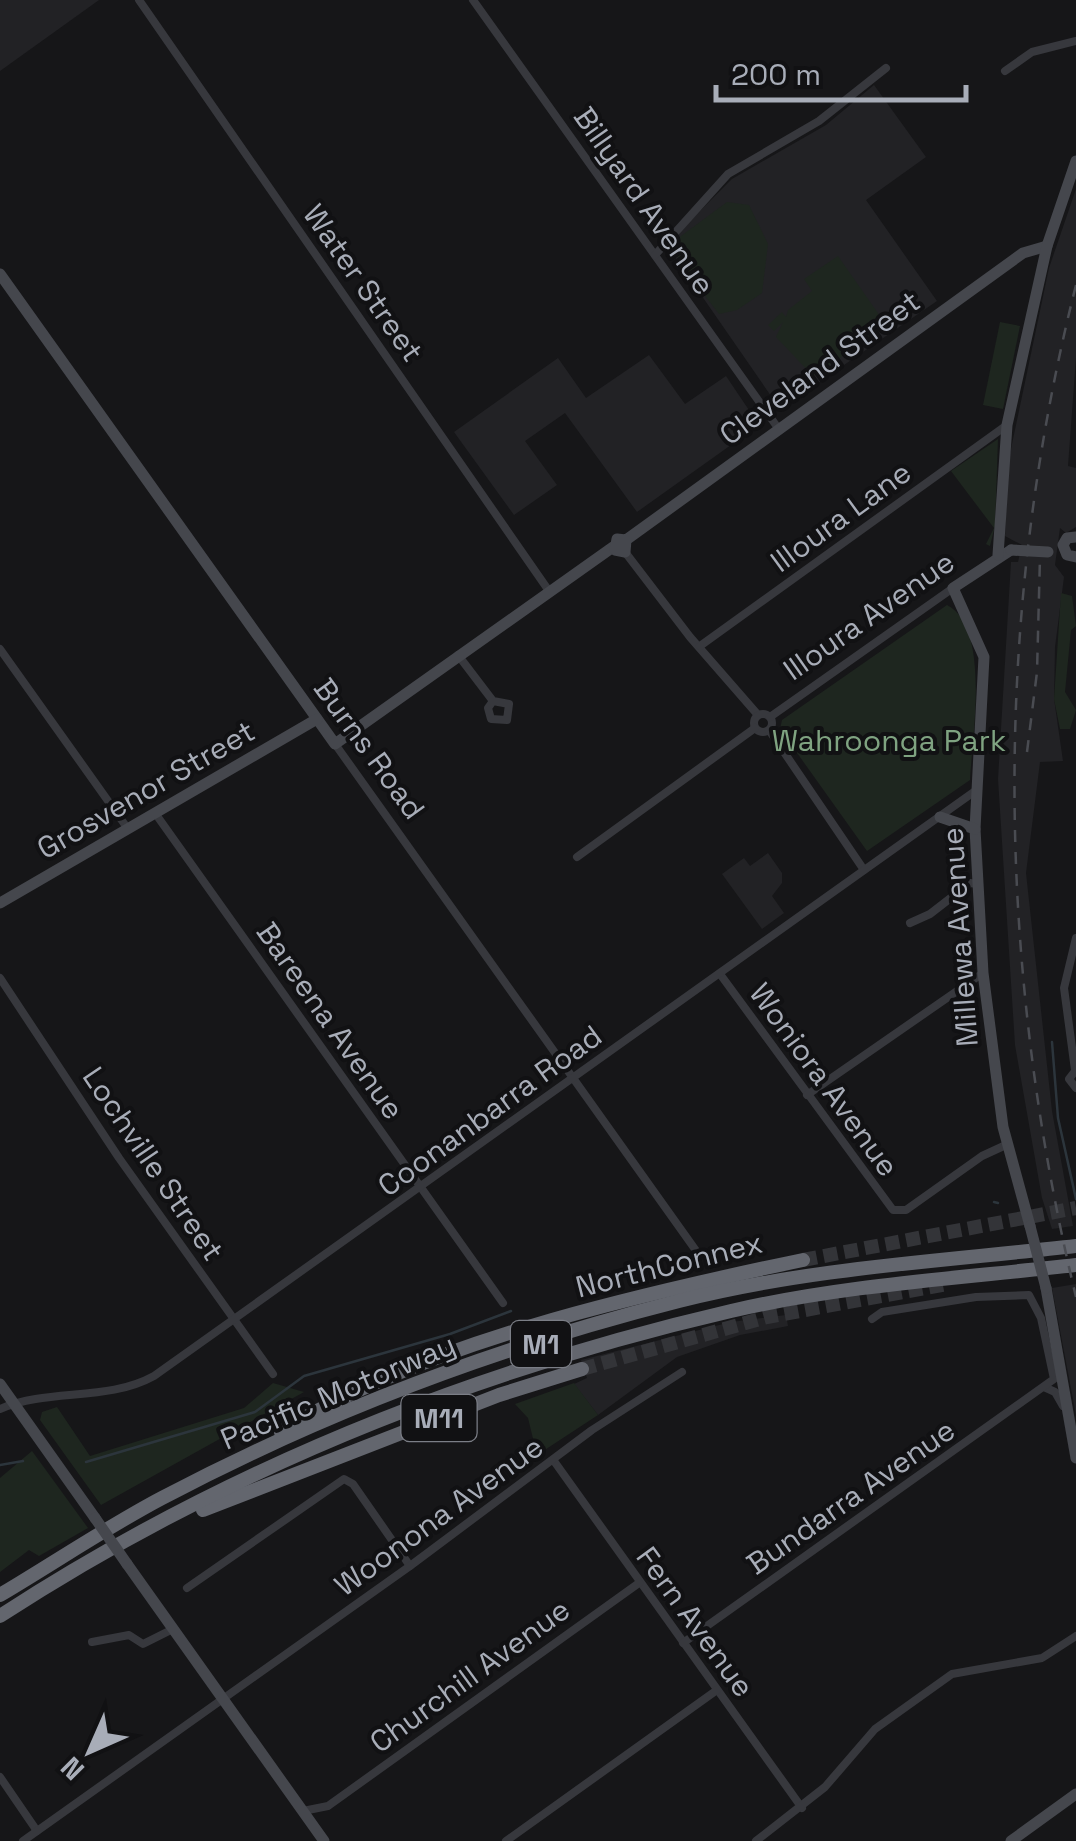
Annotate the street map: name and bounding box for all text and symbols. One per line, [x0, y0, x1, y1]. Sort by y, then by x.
scale bar [716, 40, 966, 102]
text: 200 m [731, 55, 821, 94]
street label: Billyard Avenue [565, 99, 724, 302]
street label: Water Street [295, 196, 432, 369]
street label: Cleveland Street [712, 282, 928, 454]
street label: Illoura Lane [763, 452, 919, 581]
street label: Illoura Avenue [776, 542, 962, 689]
street label: Burns Road [305, 670, 434, 827]
street label: Grosvenor Street [30, 711, 262, 868]
park label: Wahroonga Park [772, 721, 1006, 760]
street label: Millewa Avenue [932, 826, 987, 1048]
street label: Bareena Avenue [248, 914, 413, 1127]
street label: Woniora Avenue [741, 975, 908, 1184]
street label: Coonanbarra Road [370, 1016, 609, 1205]
street label: Lochville Street [74, 1059, 233, 1268]
street label: NorthConnex [571, 1222, 766, 1307]
road number: M1 [511, 1321, 571, 1367]
street label: Pacific Motorway [214, 1324, 461, 1459]
road number: M11 [402, 1395, 476, 1441]
street label: Bundarra Avenue [739, 1410, 963, 1583]
street label: Woonona Avenue [327, 1427, 551, 1604]
street label: Fern Avenue [628, 1539, 763, 1705]
street label: Churchill Avenue [362, 1590, 578, 1761]
north arrow [40, 1701, 140, 1801]
text: N [53, 1749, 92, 1788]

